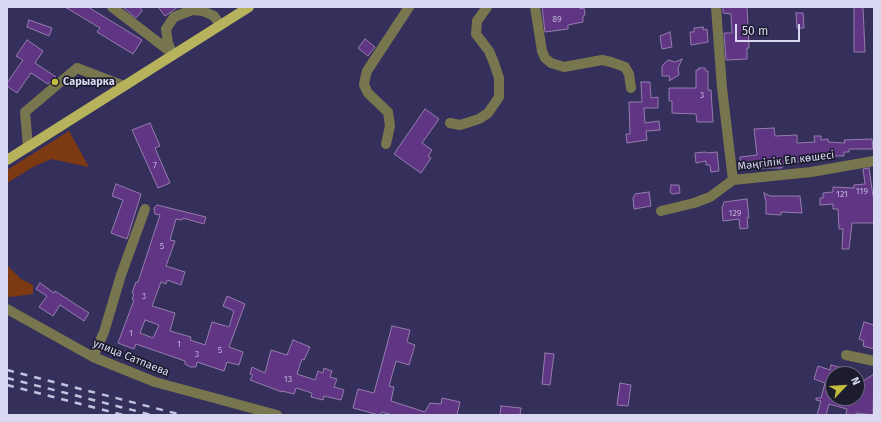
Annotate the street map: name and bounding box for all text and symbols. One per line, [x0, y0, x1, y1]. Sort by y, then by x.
house number: 89 [552, 14, 562, 24]
scale bar [737, 16, 802, 42]
text: 50 m [742, 24, 768, 38]
place label: Сарыарка [63, 75, 115, 89]
marker: Сарыарка [50, 77, 60, 87]
house number: 3 [700, 90, 704, 100]
street label: Мәңгілік Ел көшесі [737, 149, 835, 173]
house number: 7 [153, 160, 157, 170]
house number: 119 [856, 186, 868, 196]
house number: 121 [836, 189, 848, 199]
house number: 129 [729, 208, 741, 218]
house number: 5 [160, 241, 164, 251]
house number: 3 [142, 291, 146, 301]
house number: 1 [129, 328, 133, 338]
street label: улица Сатпаева [91, 337, 171, 379]
house number: 1 [177, 339, 181, 349]
house number: 5 [218, 345, 222, 355]
house number: 3 [195, 349, 199, 359]
north arrow [825, 366, 865, 406]
house number: 13 [284, 374, 292, 384]
text: N [848, 375, 863, 387]

